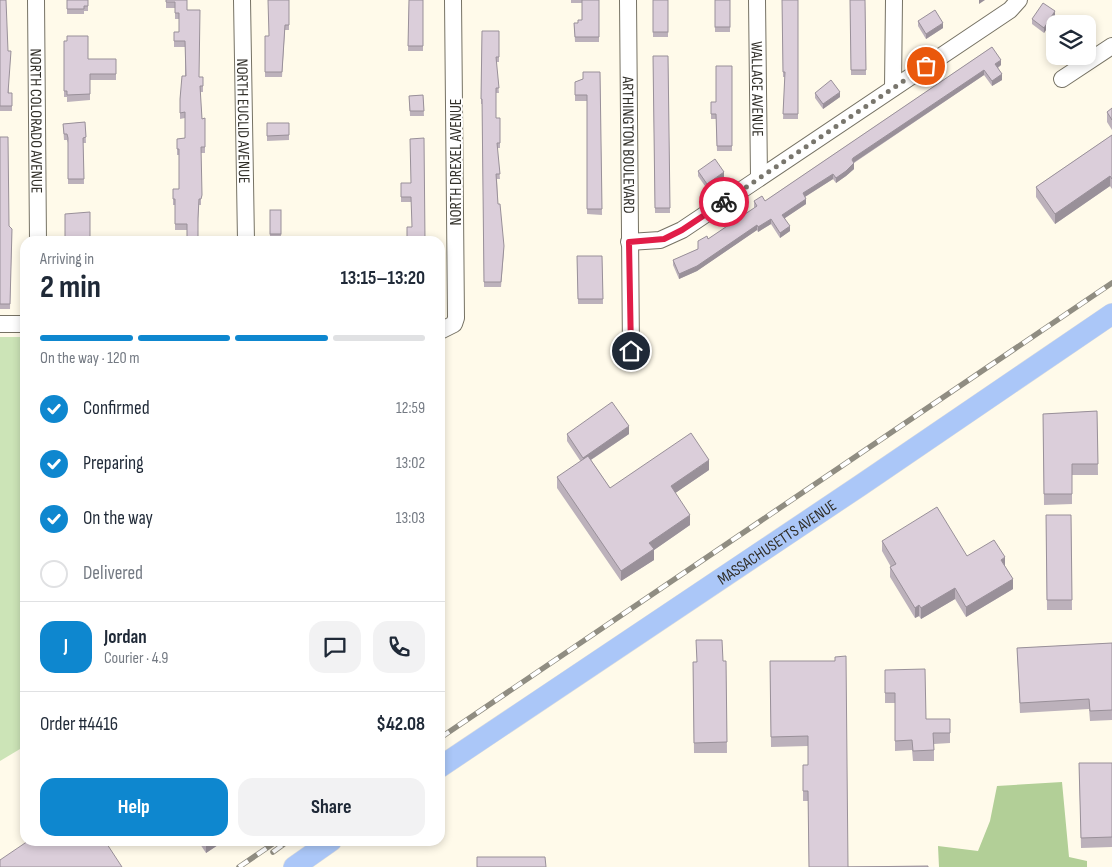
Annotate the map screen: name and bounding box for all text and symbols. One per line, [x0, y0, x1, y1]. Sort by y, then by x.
map controls [1046, 15, 1096, 65]
button: layers [1046, 15, 1096, 65]
street label: WALLACE AVENUE [746, 41, 767, 137]
pin [905, 45, 947, 87]
street label: NORTH COLORADO AVENUE [25, 49, 46, 194]
icon: bag [912, 52, 940, 80]
street label: NORTH EUCLID AVENUE [232, 58, 253, 184]
street label: ARTHINGTON BOULEVARD [618, 75, 638, 214]
street label: NORTH DREXEL AVENUE [447, 99, 466, 225]
courier [699, 177, 749, 227]
icon: bike [710, 188, 738, 216]
text: Arriving in [40, 250, 94, 269]
text: 13:15–13:20 [340, 267, 425, 290]
text: 2 min [40, 268, 101, 307]
pin [610, 330, 652, 372]
icon: home [617, 337, 645, 365]
text: On the way · 120 m [40, 349, 139, 368]
icon: check [40, 395, 68, 423]
text: Confirmed [83, 397, 150, 420]
text: 12:59 [396, 399, 425, 418]
icon: check [40, 450, 68, 478]
text: Preparing [83, 452, 144, 475]
text: 13:02 [396, 454, 425, 473]
street label: MASSACHUSETTS AVENUE [714, 496, 840, 589]
icon: check [40, 505, 68, 533]
text: On the way [83, 507, 153, 530]
text: 13:03 [396, 509, 425, 528]
text: Delivered [83, 562, 143, 585]
button: chat [309, 621, 361, 673]
button: phone [373, 621, 425, 673]
text: Jordan [104, 626, 147, 649]
text: J [64, 635, 68, 658]
text: Courier · 4.9 [104, 649, 168, 668]
text: Order #4416 [40, 713, 118, 736]
text: $42.08 [376, 713, 425, 736]
button: Help [40, 778, 228, 836]
button: Share [238, 778, 425, 836]

